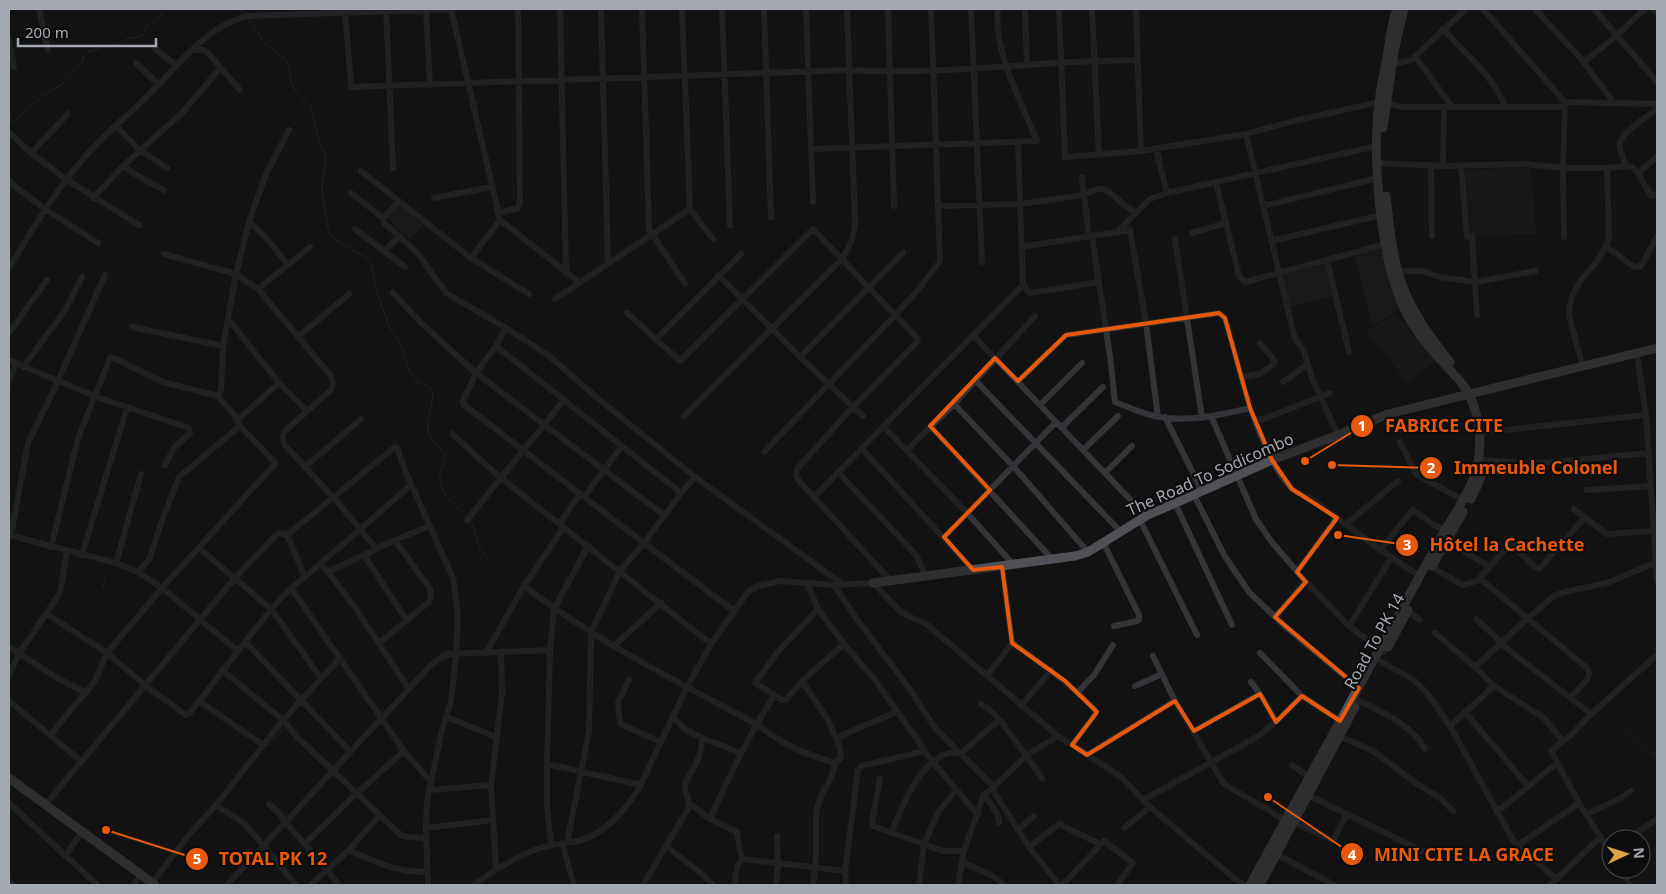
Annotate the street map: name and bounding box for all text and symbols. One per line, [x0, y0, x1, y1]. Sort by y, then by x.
scale bar [18, 15, 155, 47]
text: 200 m [25, 22, 69, 42]
callout: FABRICE CITE [1350, 409, 1513, 442]
text: FABRICE CITE [1385, 413, 1503, 437]
text: 1 [1358, 415, 1366, 435]
street label: The Road To Sodicombo [1123, 427, 1297, 521]
callout: Immeuble Colonel [1419, 452, 1628, 485]
text: Immeuble Colonel [1454, 455, 1618, 479]
text: 2 [1427, 457, 1436, 477]
callout: Hôtel la Cachette [1395, 528, 1595, 561]
text: Hôtel la Cachette [1430, 532, 1584, 556]
text: 3 [1403, 534, 1411, 554]
street label: Road To PK 14 [1339, 589, 1409, 693]
north arrow [1601, 829, 1651, 879]
callout: MINI CITE LA GRACE [1339, 838, 1564, 871]
text: MINI CITE LA GRACE [1374, 842, 1554, 866]
callout: TOTAL PK 12 [184, 843, 338, 876]
text: 4 [1348, 844, 1357, 864]
text: TOTAL PK 12 [219, 846, 327, 870]
text: N [1630, 847, 1649, 859]
text: 5 [193, 848, 201, 868]

